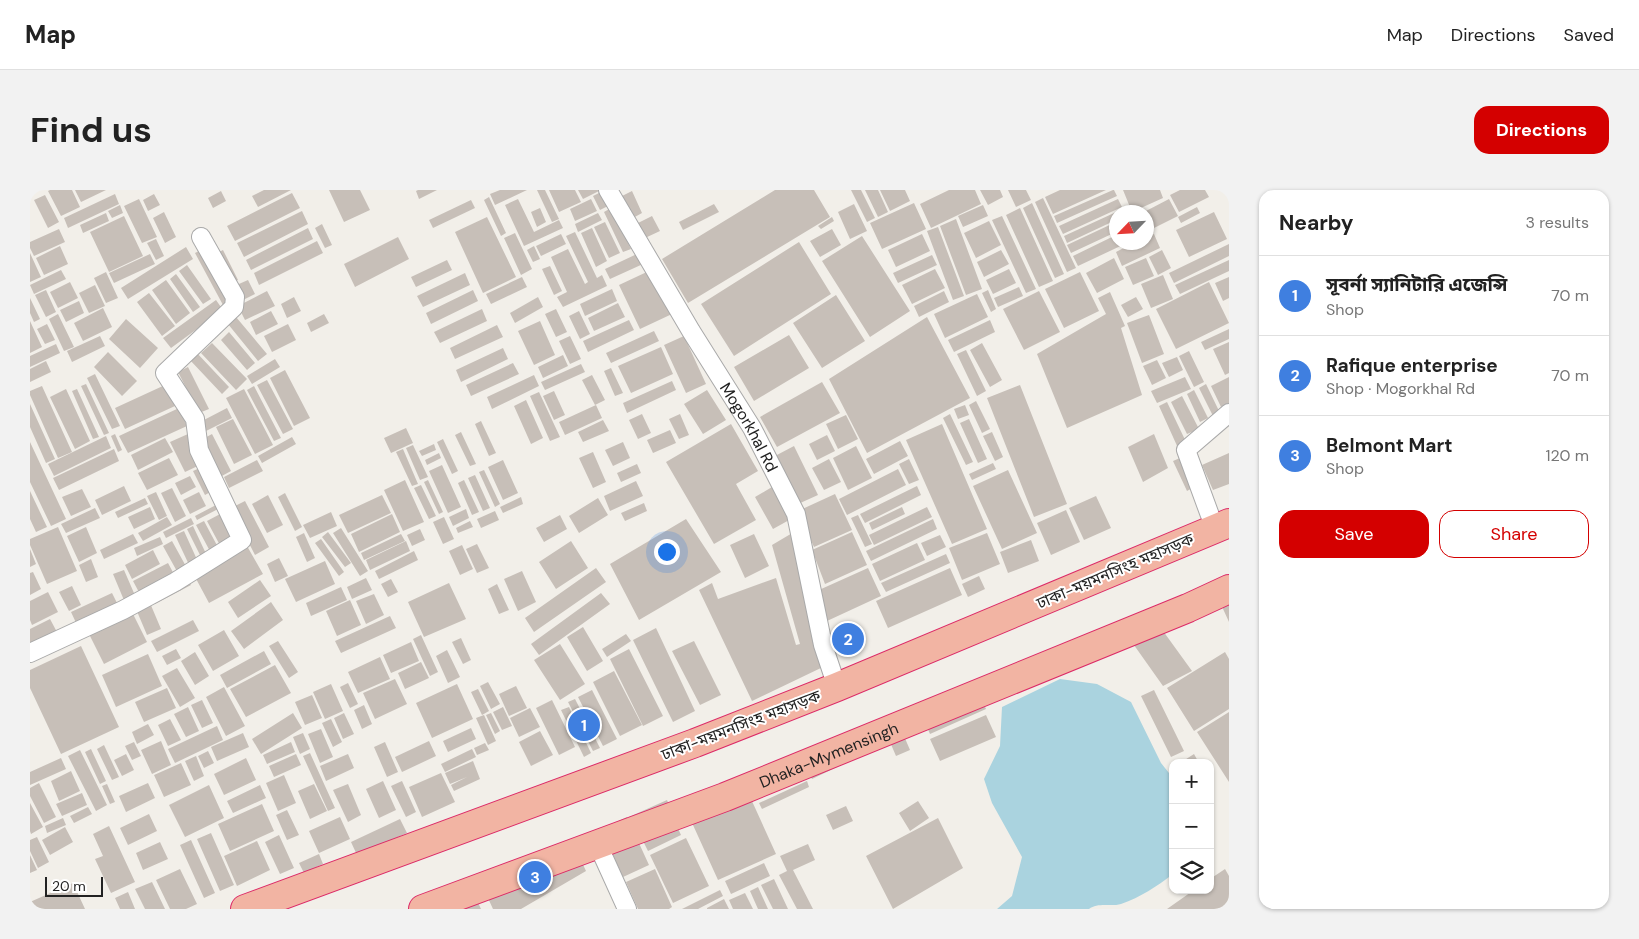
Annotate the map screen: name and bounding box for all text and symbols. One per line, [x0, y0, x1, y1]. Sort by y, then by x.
text: Map [25, 19, 76, 50]
text: Map [1387, 23, 1423, 47]
text: Directions [1451, 23, 1536, 47]
text: Saved [1564, 23, 1614, 47]
button: Directions [1474, 106, 1609, 154]
text: Find us [30, 107, 152, 153]
north arrow [1109, 205, 1154, 250]
text: Nearby [1279, 209, 1353, 237]
text: 3 results [1526, 212, 1589, 233]
text: সূবর্না স্যানিটারি এজেন্সি [1326, 272, 1507, 297]
text: 1 [1292, 285, 1298, 306]
text: 70 m [1551, 285, 1589, 306]
text: Shop [1326, 299, 1364, 320]
text: Rafique enterprise [1326, 353, 1498, 378]
text: 2 [1290, 365, 1300, 386]
text: 70 m [1551, 365, 1589, 386]
street label: Mogorkhal Rd [715, 378, 783, 475]
text: Shop · Mogorkhal Rd [1326, 378, 1475, 399]
text: Belmont Mart [1326, 433, 1452, 458]
text: 3 [1290, 445, 1300, 466]
text: 120 m [1545, 445, 1589, 466]
text: Shop [1326, 458, 1364, 479]
button: Save [1279, 510, 1429, 558]
button: Share [1439, 510, 1589, 558]
street label: ঢাকা-ময়মনসিংহ মহাসড়ক [1032, 528, 1198, 614]
your location [654, 539, 680, 565]
pin: 2 [832, 620, 864, 658]
street label: ঢাকা-ময়মনসিংহ মহাসড়ক [657, 685, 825, 765]
pin: 1 [568, 706, 600, 744]
street label: Dhaka-Mymensingh [756, 717, 901, 792]
map controls [1169, 759, 1214, 894]
button: + [1169, 759, 1214, 804]
button: − [1169, 804, 1214, 849]
button: layers [1169, 849, 1214, 894]
pin: 3 [519, 858, 551, 896]
scale bar [45, 874, 102, 897]
text: 20 m [52, 877, 86, 895]

